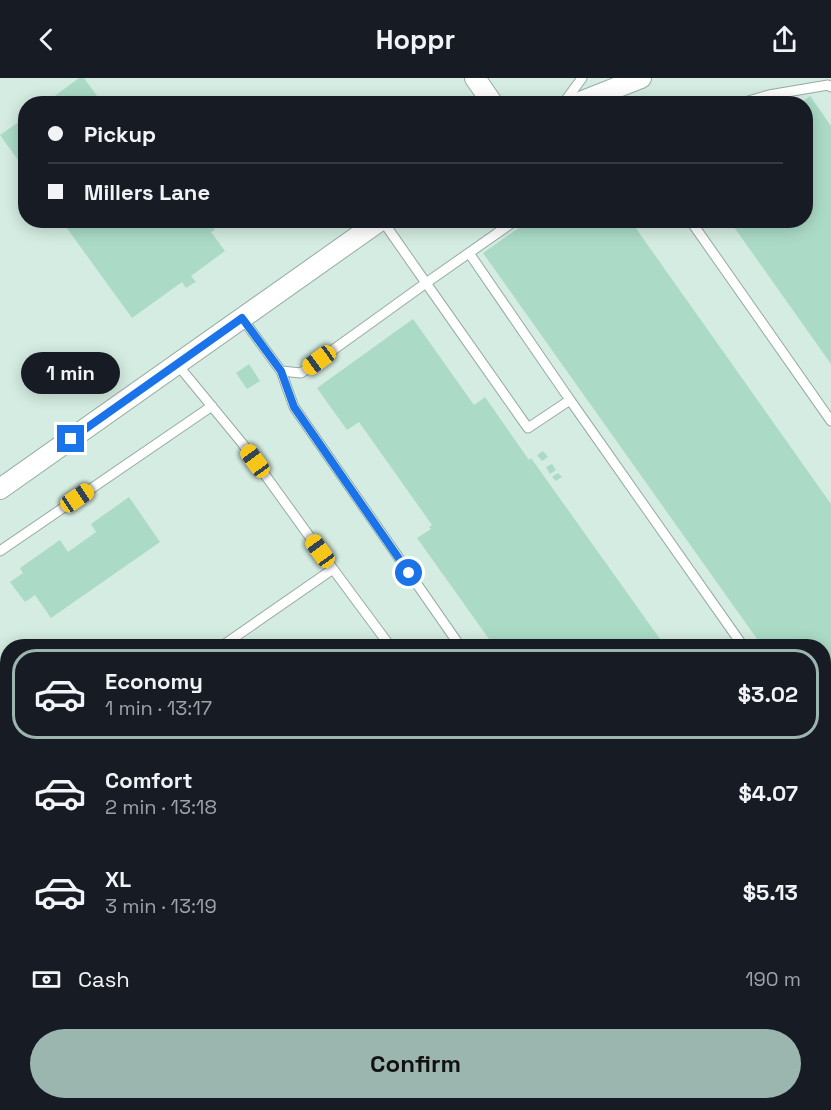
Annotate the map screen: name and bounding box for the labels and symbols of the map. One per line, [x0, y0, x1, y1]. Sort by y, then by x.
car [299, 342, 339, 378]
callout: 1 min [22, 352, 121, 394]
route end [57, 425, 84, 452]
car [237, 441, 273, 481]
car [57, 480, 97, 516]
car [302, 531, 338, 571]
route start [395, 559, 422, 586]

